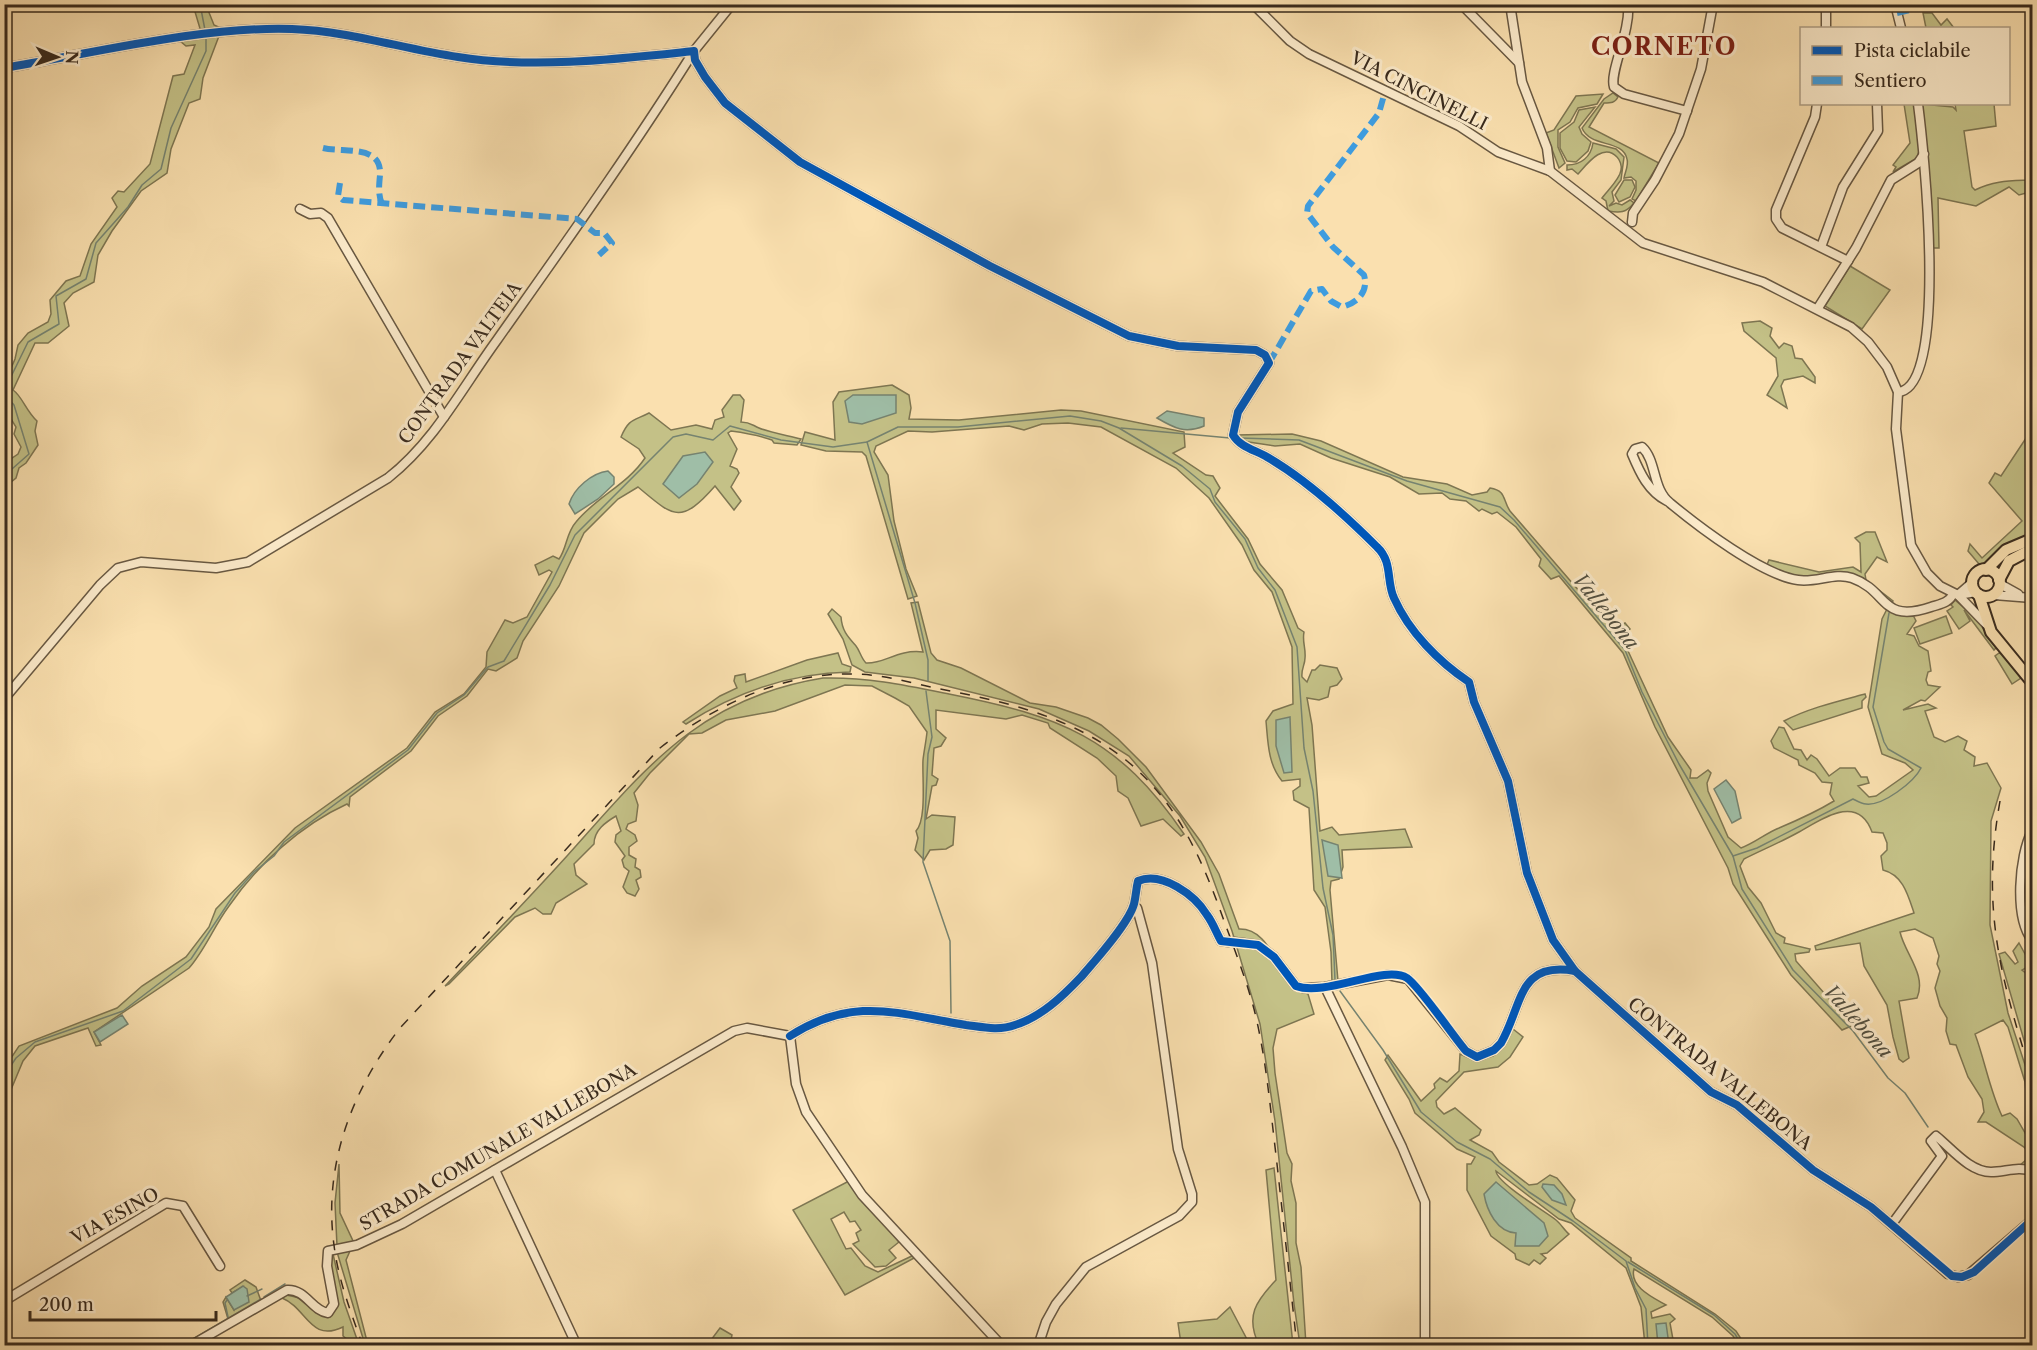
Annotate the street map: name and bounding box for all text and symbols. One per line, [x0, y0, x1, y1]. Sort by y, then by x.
north arrow [27, 27, 87, 87]
legend [1800, 27, 2010, 105]
district label: CORNETO [1591, 32, 1737, 61]
text: Pista ciclabile [1854, 40, 1971, 62]
street label: VIA CINCINELLI [1346, 47, 1491, 135]
text: N [62, 50, 82, 65]
text: Sentiero [1854, 70, 1926, 92]
street label: CONTRADA VALTEIA [394, 277, 527, 448]
water label: Vallebona [1568, 568, 1644, 654]
water label: Vallebona [1818, 979, 1898, 1063]
street label: CONTRADA VALLEBONA [1623, 993, 1817, 1156]
street label: STRADA COMUNALE VALLEBONA [356, 1058, 641, 1235]
street label: VIA ESINO [66, 1183, 163, 1250]
scale bar [30, 1284, 216, 1322]
text: 200 m [39, 1294, 94, 1316]

